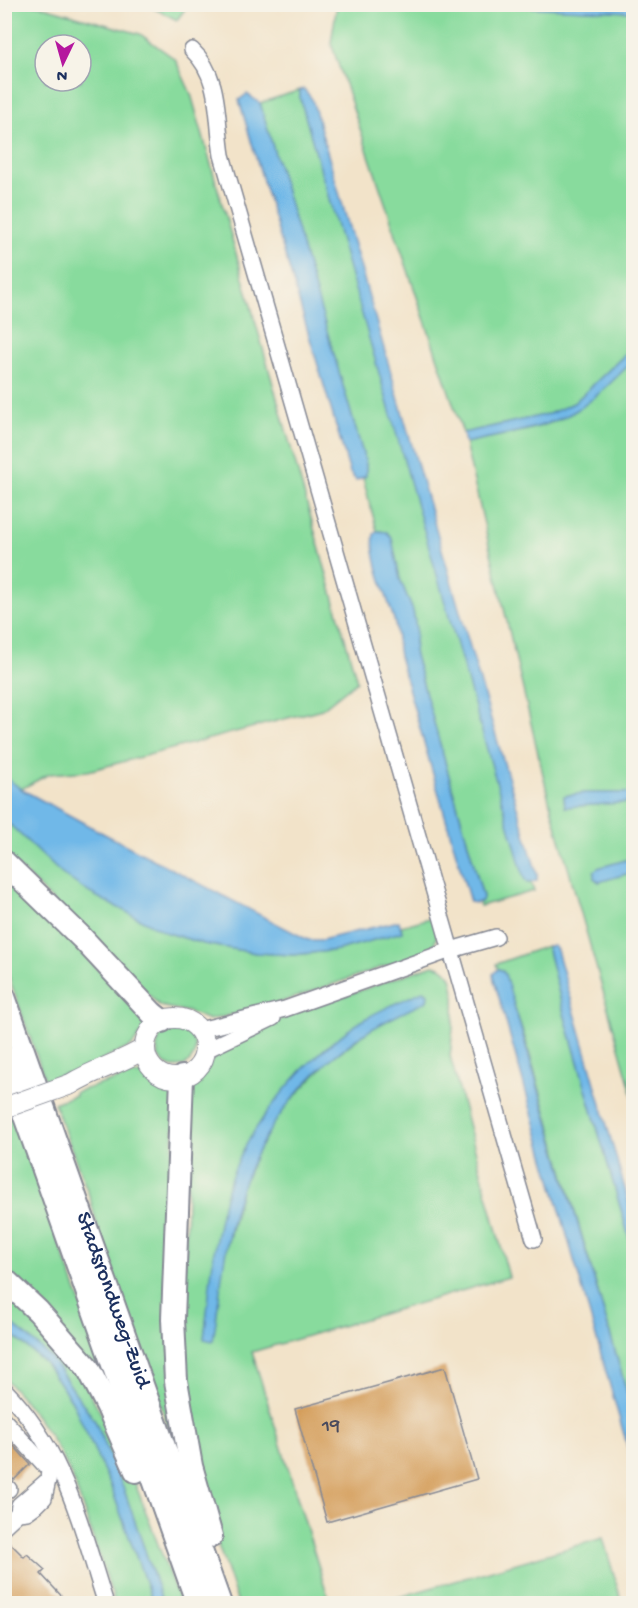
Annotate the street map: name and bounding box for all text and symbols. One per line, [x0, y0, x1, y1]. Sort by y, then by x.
north arrow [33, 33, 93, 93]
text: N [55, 64, 68, 84]
street label: Stadsrondweg-Zuid [69, 1209, 156, 1394]
house number: 19 [321, 1416, 340, 1439]

